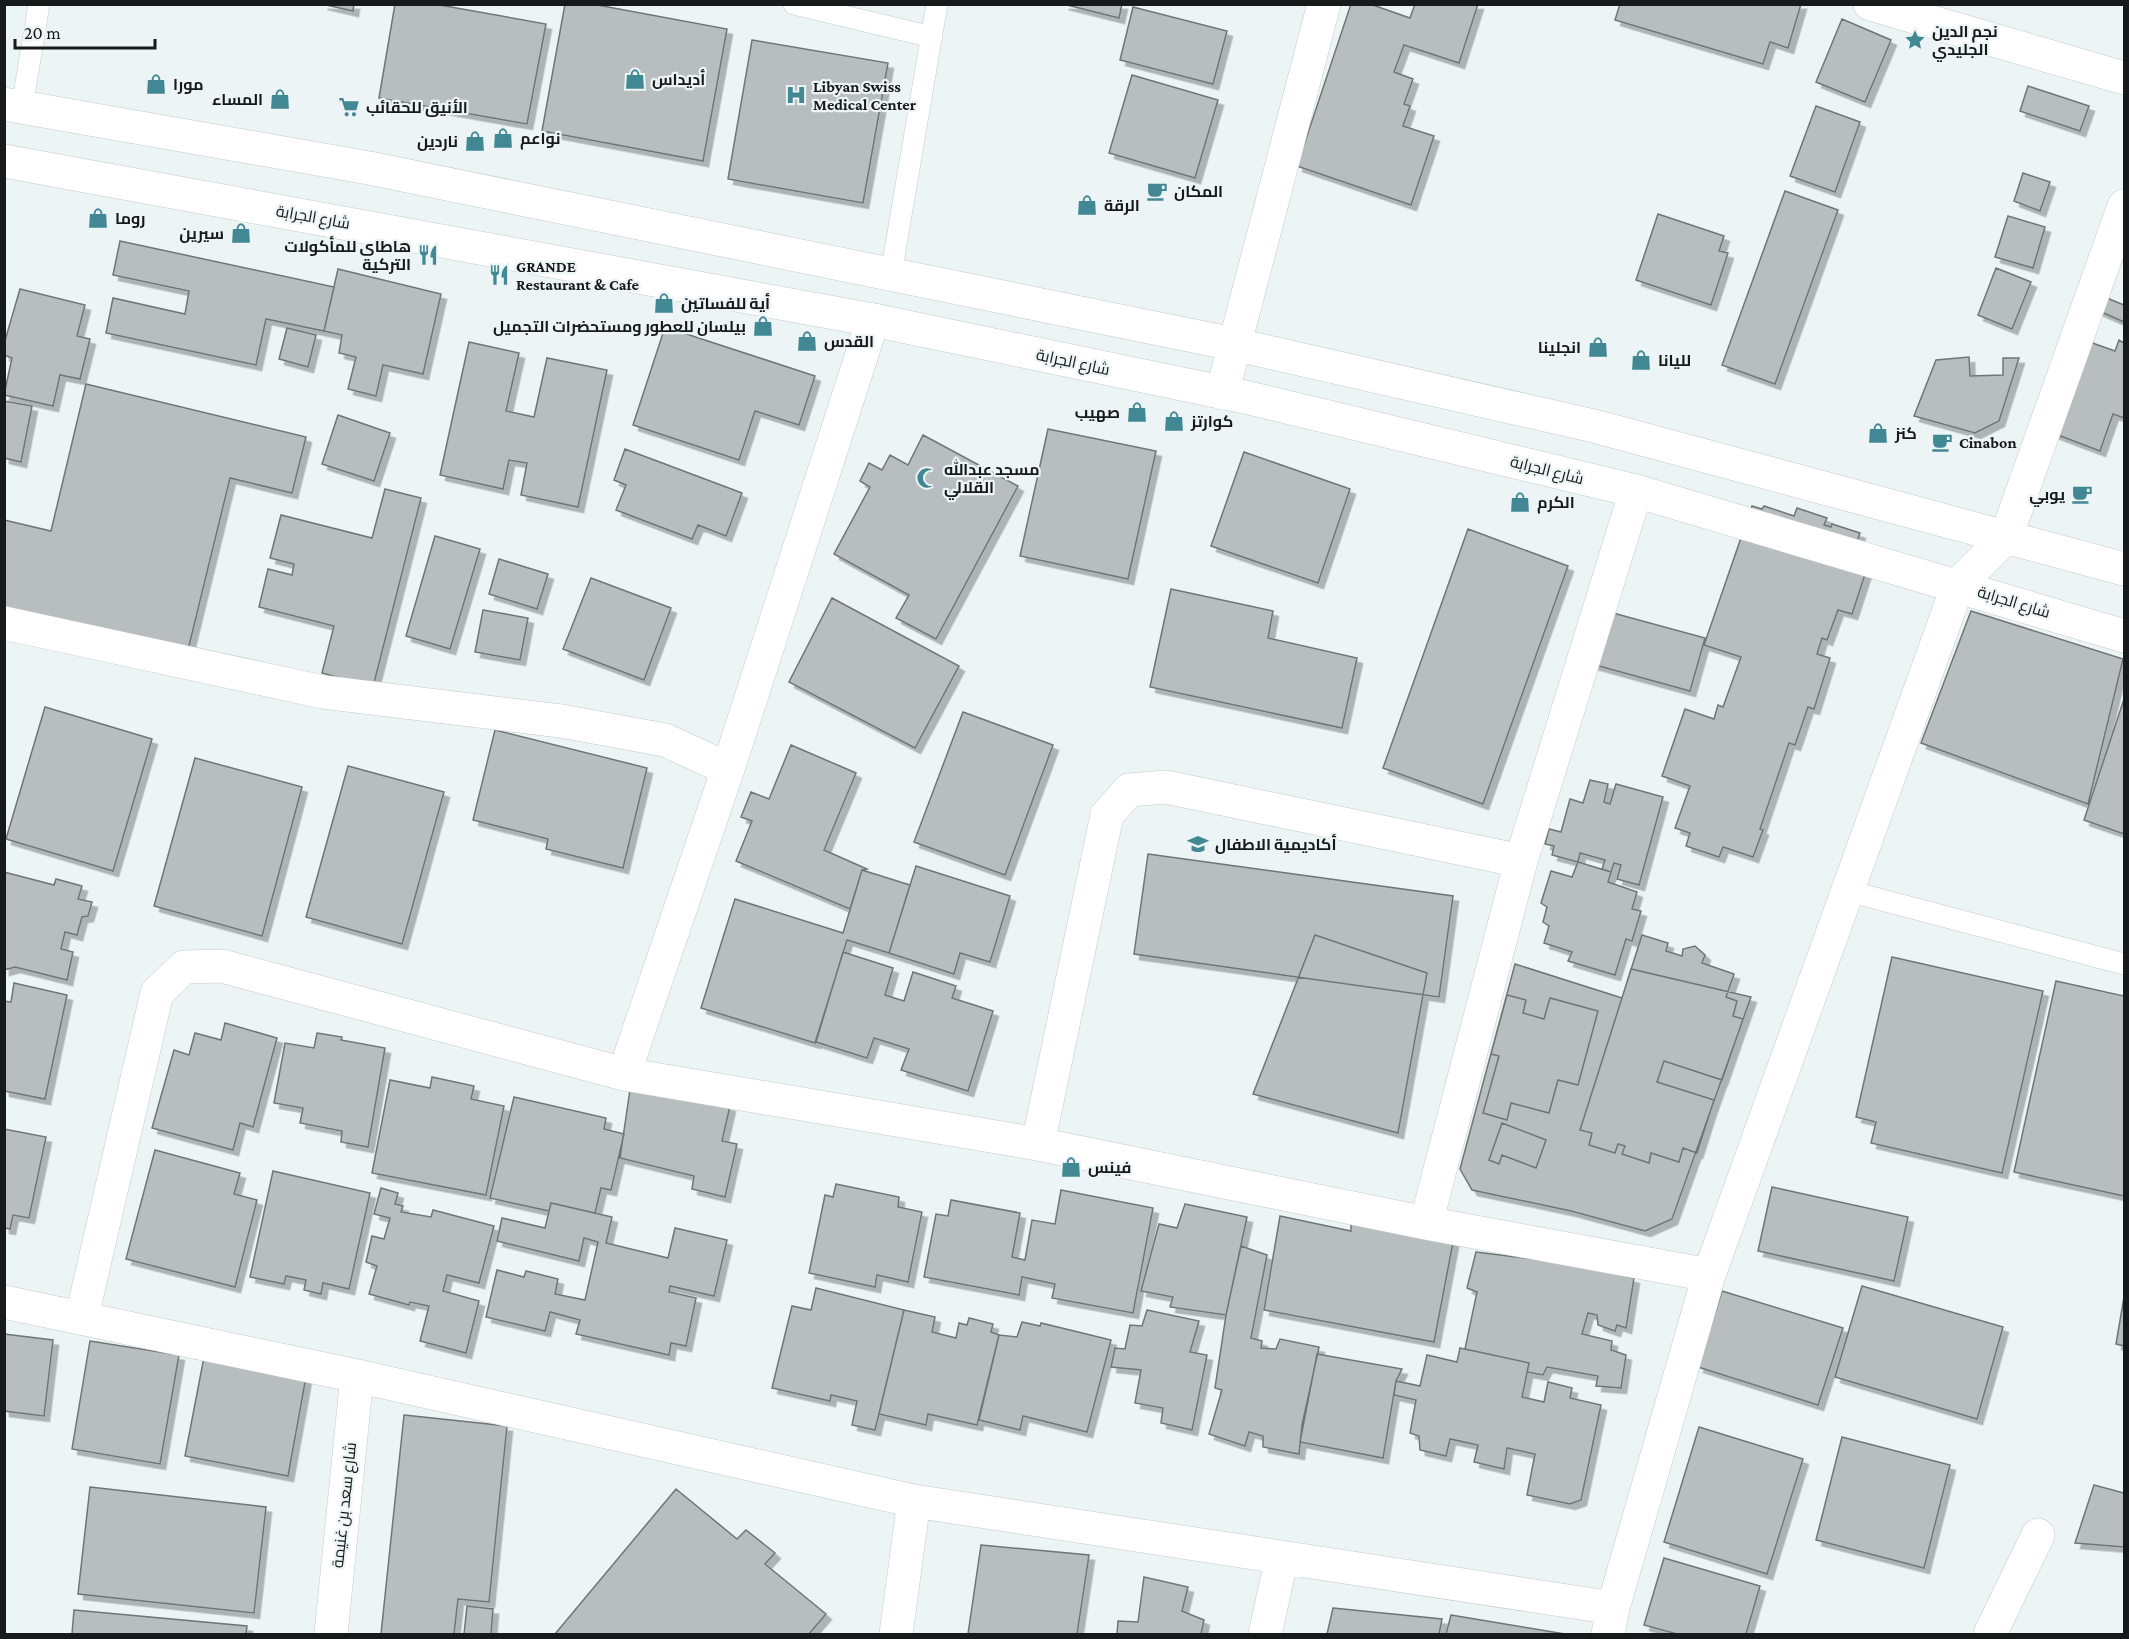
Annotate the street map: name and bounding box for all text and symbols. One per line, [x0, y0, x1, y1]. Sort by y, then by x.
scale bar [15, 12, 154, 50]
text: 20 m [24, 23, 61, 43]
place label: نجم الدين الجليدي [1932, 23, 1998, 62]
place icon: نجم الدين الجليدي [1903, 28, 1927, 52]
shop icon: أديداس [623, 67, 647, 91]
place label: أديداس [652, 69, 705, 89]
shop icon: مورا [144, 72, 168, 96]
place label: مورا [173, 76, 204, 94]
place label: Libyan Swiss Medical Center [813, 78, 917, 113]
hospital icon: Libyan Swiss Medical Center [784, 83, 808, 107]
shop icon: المساء [268, 87, 292, 111]
place label: المساء [212, 91, 263, 108]
supermarket icon: الأنيق للحقائب [337, 95, 361, 119]
place label: الأنيق للحقائب [366, 99, 468, 117]
shop icon: نواعم [491, 126, 515, 150]
shop icon: ناردين [463, 129, 487, 153]
place label: نواعم [520, 130, 560, 150]
place label: ناردين [417, 133, 458, 151]
cafe icon: المكان [1145, 179, 1169, 203]
place label: المكان [1174, 183, 1223, 201]
shop icon: الرقة [1075, 193, 1099, 217]
place label: الرقة [1104, 197, 1140, 215]
street label: شارع الجرابة [274, 202, 351, 235]
shop icon: روما [86, 206, 110, 230]
place label: روما [115, 210, 145, 228]
shop icon: سيرين [229, 221, 253, 245]
place label: سيرين [179, 225, 224, 243]
place label: هاطاي للمأكولات التركية [284, 236, 411, 274]
restaurant icon: هاطاي للمأكولات التركية [416, 243, 440, 267]
place label: GRANDE Restaurant & Cafe [516, 258, 640, 293]
restaurant icon: GRANDE Restaurant & Cafe [487, 263, 511, 287]
shop icon: أية للفساتين [652, 291, 676, 315]
place label: أية للفساتين [681, 293, 770, 313]
shop icon: بيلسان للعطور ومستحضرات التجميل [751, 314, 775, 338]
place label: بيلسان للعطور ومستحضرات التجميل [493, 318, 746, 336]
shop icon: القدس [795, 329, 819, 353]
place label: القدس [824, 333, 874, 351]
shop icon: انجلينا [1586, 335, 1610, 359]
place label: انجلينا [1538, 339, 1581, 356]
street label: شارع الجرابة [1034, 346, 1111, 381]
shop icon: لليانا [1629, 348, 1653, 372]
place label: لليانا [1658, 352, 1691, 369]
shop icon: صهيب [1125, 400, 1149, 424]
place label: صهيب [1075, 404, 1120, 422]
shop icon: كوارتز [1162, 409, 1186, 433]
place label: كوارتز [1190, 413, 1233, 431]
shop icon: كنز [1866, 421, 1890, 445]
place label: كنز [1894, 425, 1917, 443]
cafe icon: Cinabon [1930, 430, 1954, 454]
place label: Cinabon [1959, 434, 2017, 451]
street label: شارع الجرابة [1508, 453, 1585, 490]
place label: مسجد عبدالله القلالي [944, 458, 1039, 500]
mosque icon: مسجد عبدالله القلالي [915, 466, 939, 490]
cafe icon: يوبي [2070, 482, 2094, 506]
place label: يوبي [2029, 486, 2065, 507]
shop icon: الكرم [1508, 490, 1532, 514]
place label: الكرم [1537, 494, 1575, 514]
street label: شارع الجرابة [1975, 583, 2052, 624]
school or university icon: أكاديمية الاطفال [1186, 832, 1210, 856]
place label: أكاديمية الاطفال [1215, 834, 1336, 854]
shop icon: فينس [1059, 1155, 1083, 1179]
place label: فينس [1088, 1159, 1131, 1177]
street label: شارع سعد بن غنيمة [329, 1441, 362, 1569]

